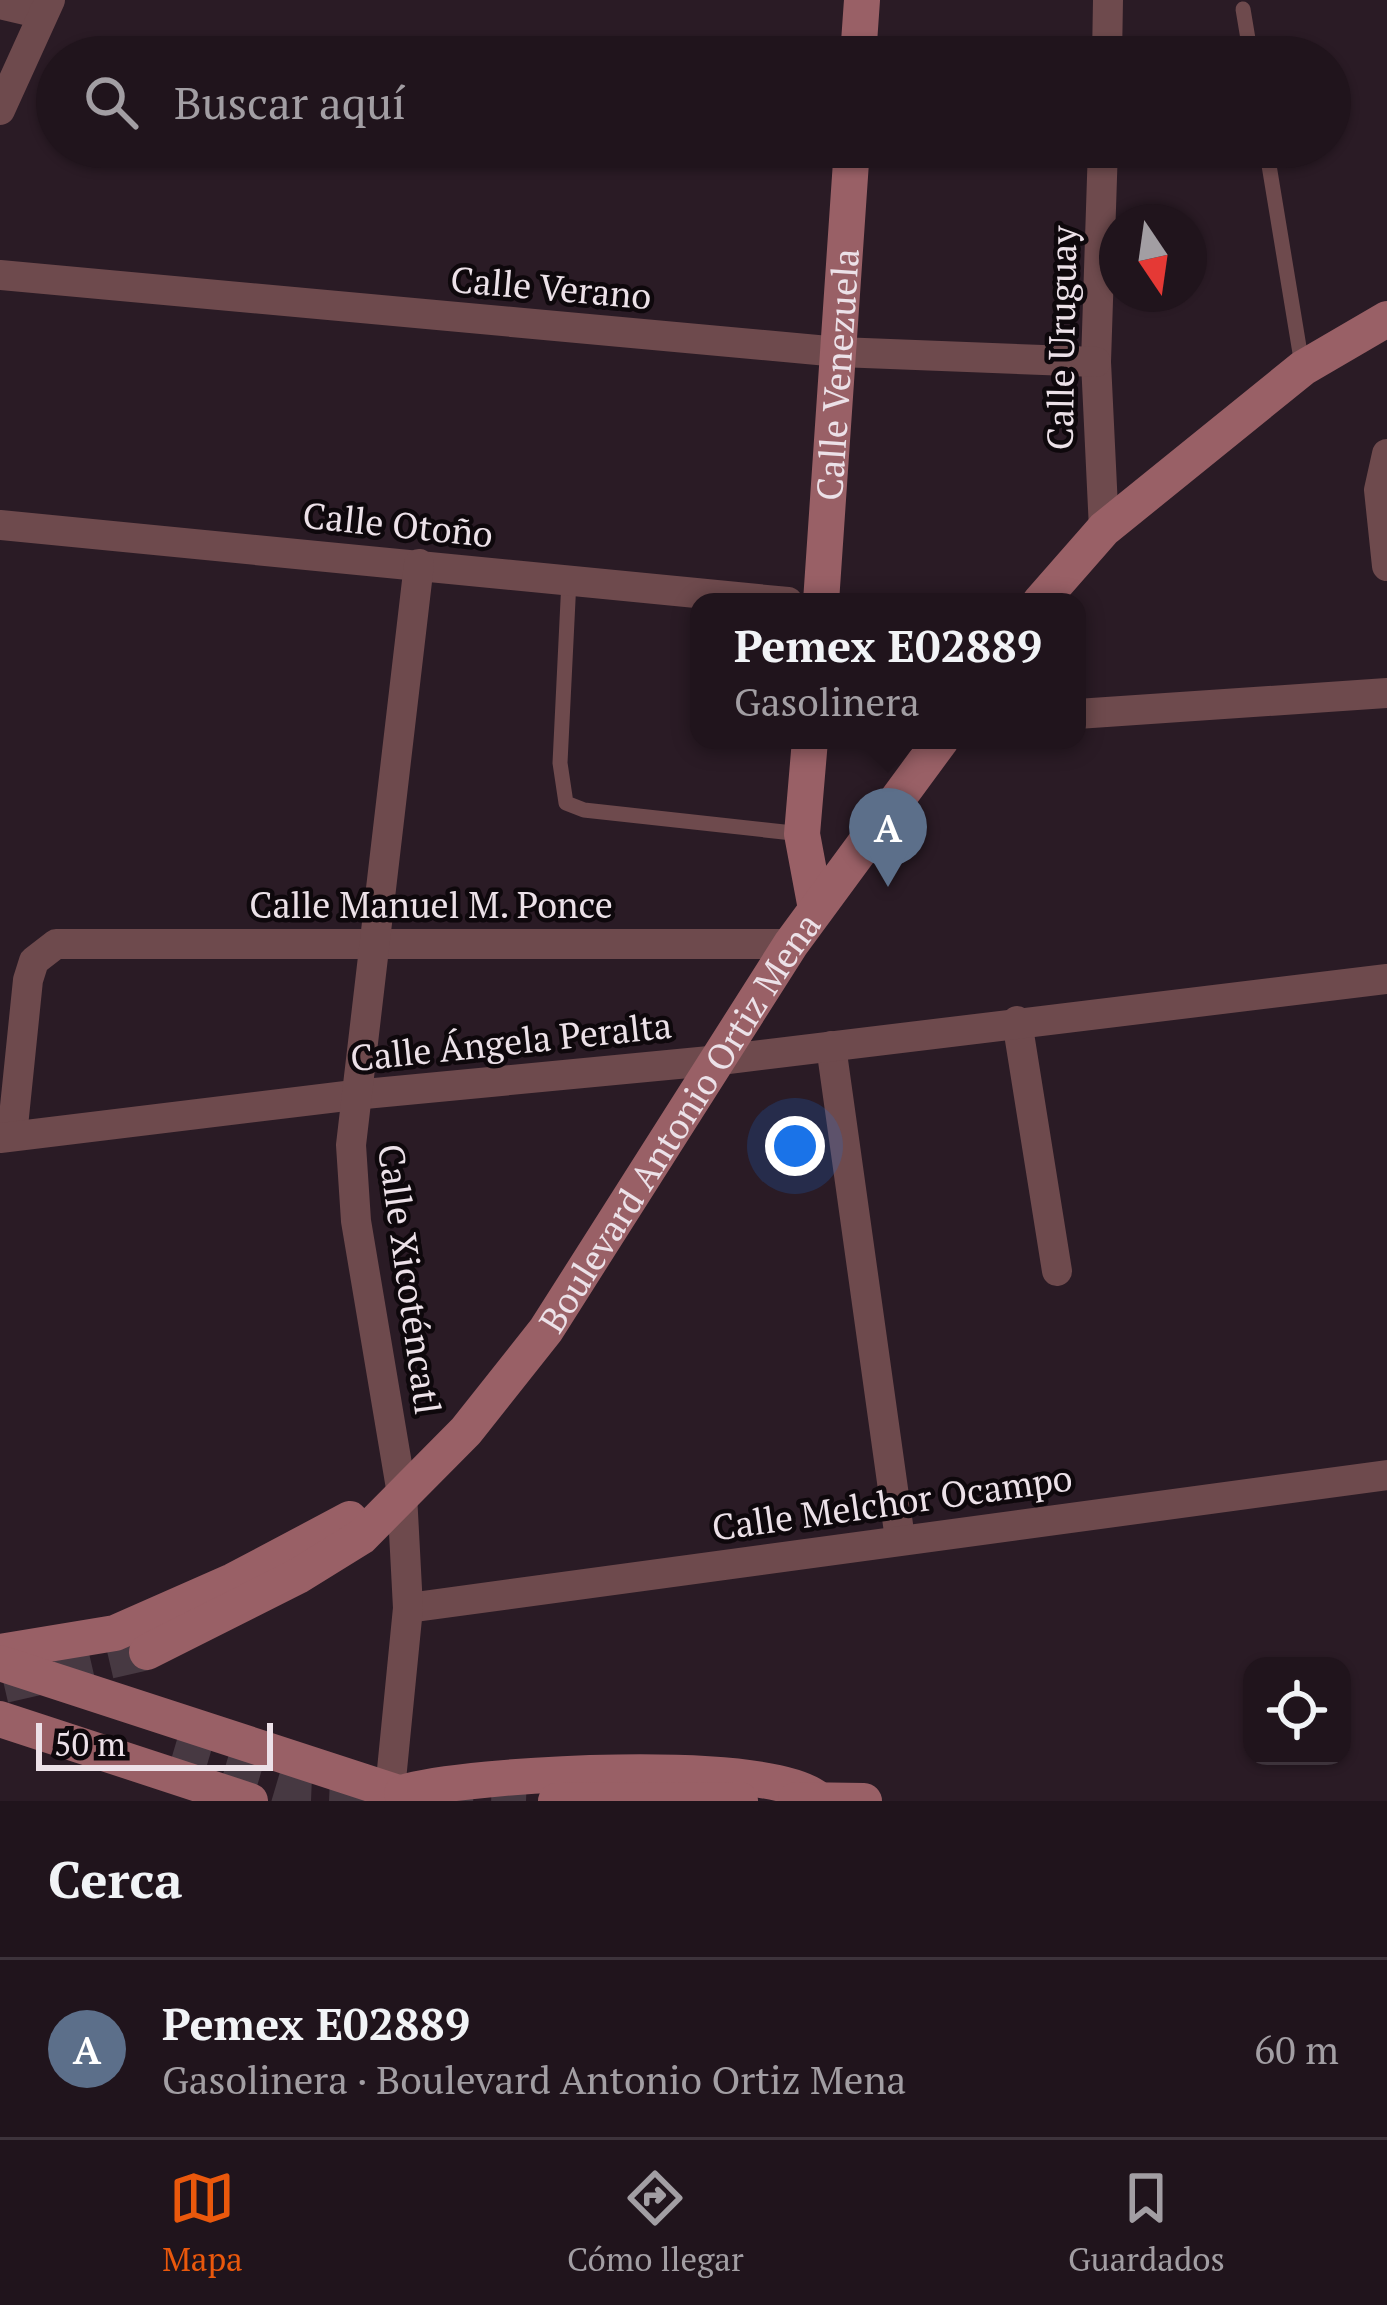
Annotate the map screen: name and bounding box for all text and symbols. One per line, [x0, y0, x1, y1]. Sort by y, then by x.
search box [36, 36, 1351, 168]
icon: search [78, 69, 144, 135]
text: Buscar aquí [174, 72, 406, 132]
north arrow [1099, 204, 1207, 312]
street label: Calle Uruguay [1036, 225, 1086, 451]
street label: Calle Venezuela [804, 247, 869, 502]
street label: Calle Verano [449, 255, 653, 319]
street label: Calle Otoño [301, 491, 495, 557]
popup [690, 593, 1086, 749]
text: Pemex E02889 [734, 615, 1042, 675]
text: Gasolinera [734, 675, 920, 727]
pin: A [849, 788, 927, 887]
street label: Calle Manuel M. Ponce [249, 881, 613, 928]
street label: Boulevard Antonio Ortiz Mena [527, 902, 830, 1341]
street label: Calle Ángela Peralta [348, 1001, 674, 1081]
your location [765, 1116, 825, 1176]
street label: Calle Xicoténcatl [368, 1141, 452, 1417]
street label: Calle Melchor Ocampo [709, 1453, 1075, 1551]
map controls [1243, 1657, 1351, 1765]
button: locate [1243, 1657, 1351, 1765]
scale bar [36, 1717, 273, 1770]
text: 50 m [54, 1722, 126, 1765]
text: Cerca [48, 1845, 183, 1913]
text: Pemex E02889 [162, 1993, 470, 2053]
text: A [73, 2023, 101, 2075]
text: 60 m [1254, 2023, 1339, 2075]
text: Gasolinera · Boulevard Antonio Ortiz Mena [162, 2053, 906, 2105]
tab: Mapa [162, 2165, 243, 2280]
tab: Cómo llegar [567, 2165, 744, 2280]
tab: Guardados [1068, 2165, 1225, 2280]

